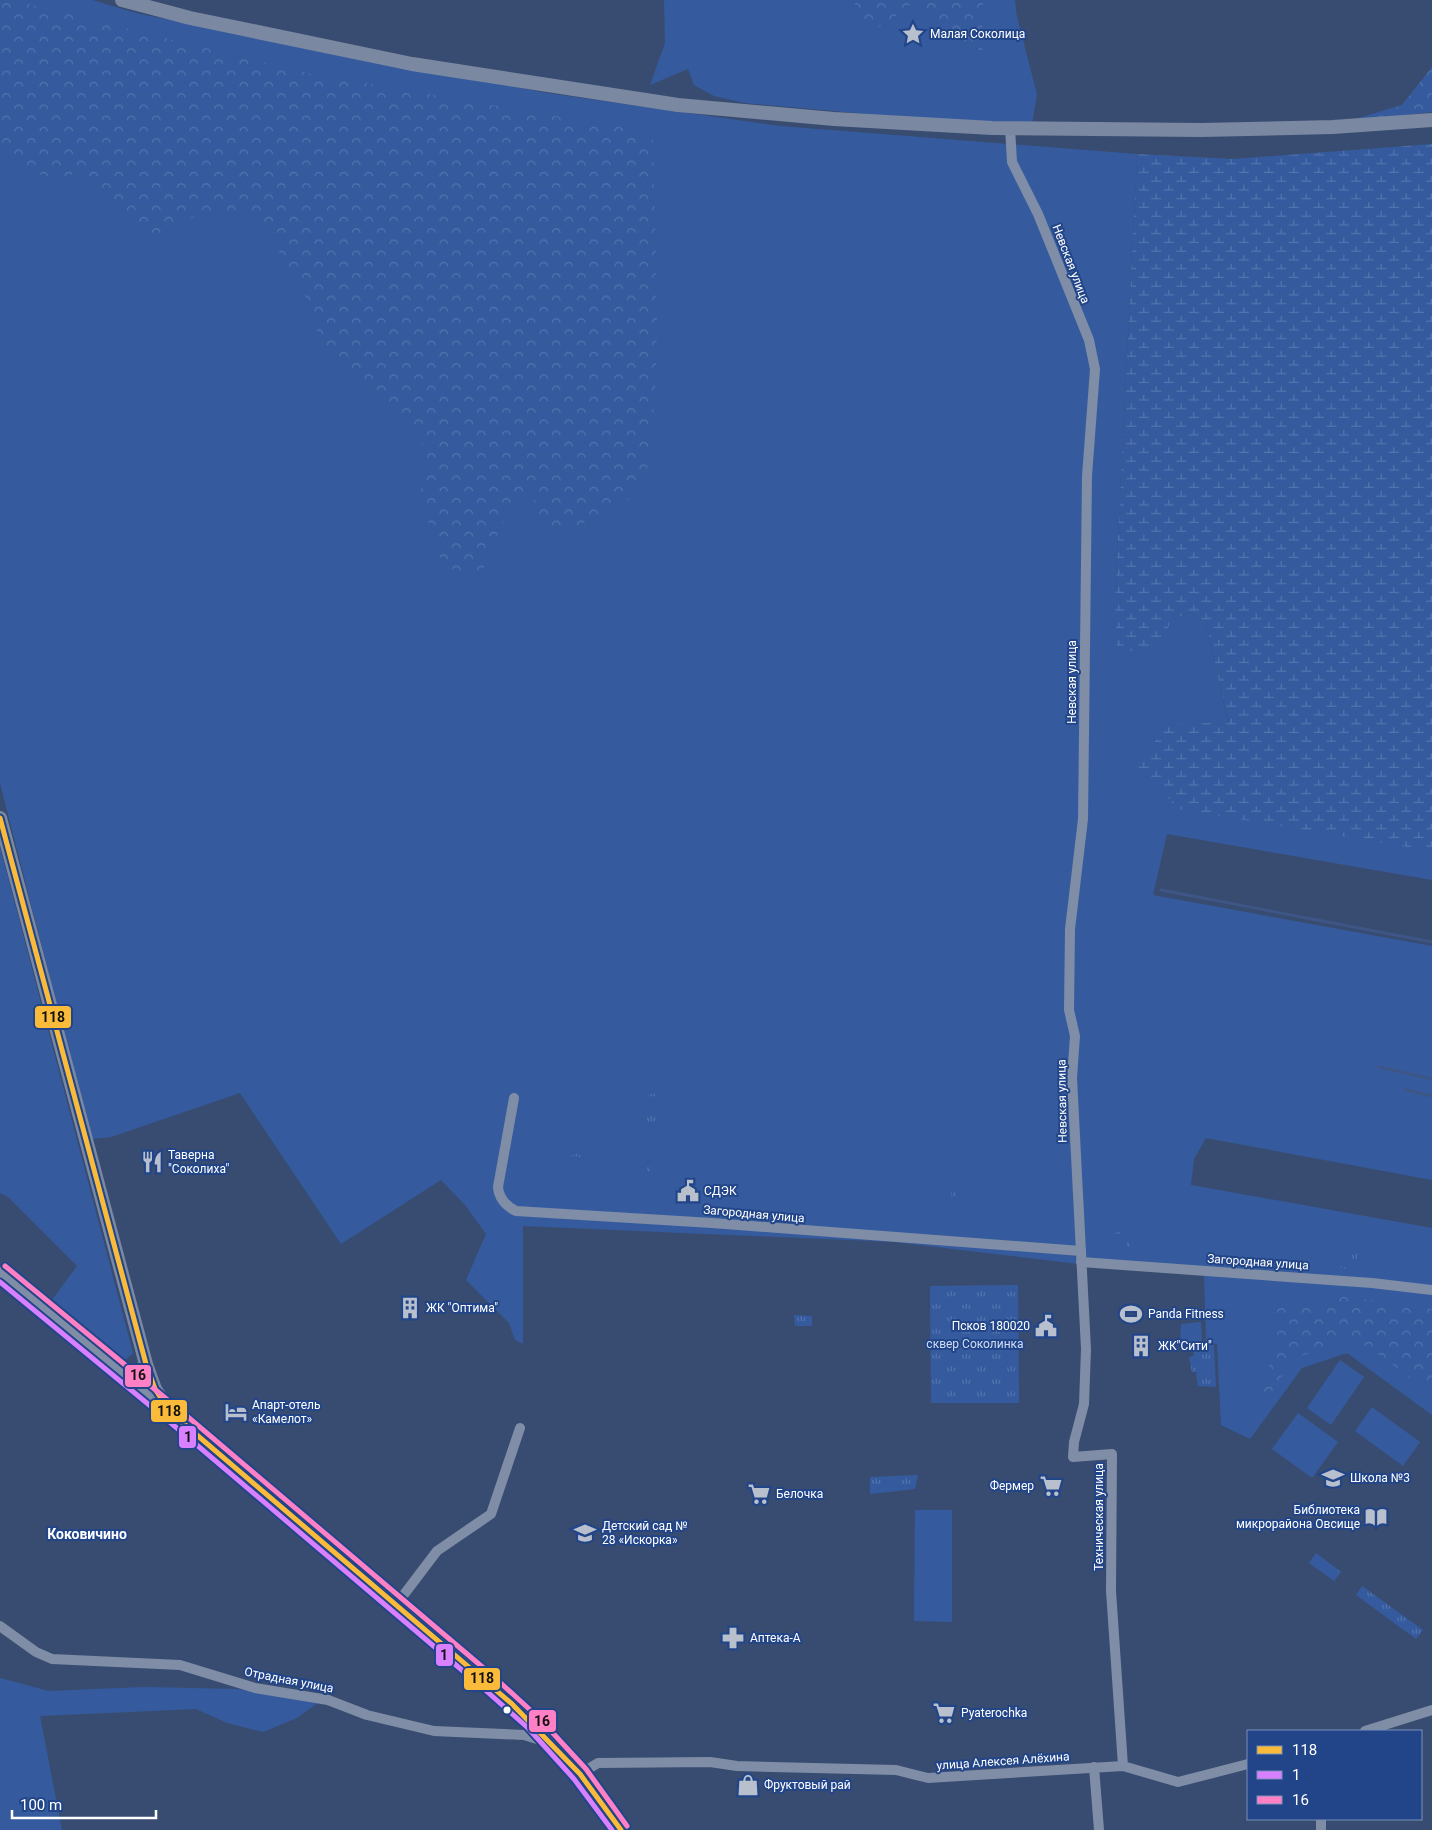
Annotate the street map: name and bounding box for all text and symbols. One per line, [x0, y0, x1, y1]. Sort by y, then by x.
place icon: Малая Соколица [900, 21, 926, 47]
place label: Малая Соколица [930, 27, 1025, 41]
street label: Невская улица [1049, 222, 1093, 306]
street label: Невская улица [1065, 640, 1079, 724]
line badge: 118 [34, 1005, 72, 1029]
text: 118 [41, 1009, 65, 1025]
street label: Невская улица [1054, 1059, 1070, 1143]
place label: Таверна "Соколиха" [168, 1148, 230, 1176]
restaurant icon: Таверна "Соколиха" [139, 1149, 165, 1175]
public building icon: СДЭК [675, 1178, 701, 1204]
place label: СДЭК [704, 1184, 737, 1198]
street label: Загородная улица [703, 1203, 805, 1225]
street label: Загородная улица [1207, 1251, 1309, 1273]
building icon: ЖК "Оптима" [397, 1295, 423, 1321]
place label: ЖК "Оптима" [426, 1301, 498, 1315]
sports icon: Panda Fitness [1118, 1301, 1144, 1327]
place label: Panda Fitness [1148, 1307, 1224, 1321]
public building icon: Псков 180020 [1033, 1313, 1059, 1339]
place label: Псков 180020 [952, 1319, 1030, 1333]
building icon: ЖК"Сити" [1128, 1333, 1154, 1359]
park label: сквер Соколинка [926, 1337, 1024, 1351]
place label: ЖК"Сити" [1158, 1339, 1212, 1353]
line badge: 16 [124, 1364, 152, 1388]
text: 16 [130, 1367, 146, 1383]
place label: Апарт-отель «Камелот» [252, 1398, 320, 1426]
line badge: 118 [150, 1399, 188, 1423]
hotel icon: Апарт-отель «Камелот» [223, 1399, 249, 1425]
text: 118 [157, 1403, 181, 1419]
line badge: 1 [178, 1425, 197, 1449]
text: 1 [184, 1429, 192, 1445]
street label: Техническая улица [1092, 1463, 1106, 1571]
school or university icon: Школа №3 [1320, 1465, 1346, 1491]
place label: Школа №3 [1350, 1471, 1410, 1485]
supermarket icon: Фермер [1038, 1473, 1064, 1499]
place label: Фермер [990, 1479, 1034, 1493]
supermarket icon: Белочка [746, 1481, 772, 1507]
place label: Белочка [776, 1487, 823, 1501]
place label: Библиотека микрорайона Овсище [1236, 1503, 1360, 1531]
library icon: Библиотека микрорайона Овсище [1363, 1504, 1389, 1530]
place label: Детский сад № 28 «Искорка» [602, 1519, 688, 1547]
school or university icon: Детский сад № 28 «Искорка» [572, 1520, 598, 1546]
district label: Коковичино [47, 1526, 127, 1542]
pharmacy icon: Аптека-А [720, 1625, 746, 1651]
place label: Аптека-А [750, 1631, 801, 1645]
line badge: 1 [435, 1643, 454, 1667]
text: 1 [440, 1647, 448, 1663]
street label: Отрадная улица [243, 1664, 335, 1696]
line badge: 118 [463, 1667, 501, 1691]
text: 118 [470, 1670, 494, 1686]
supermarket icon: Pyaterochka [931, 1700, 957, 1726]
unlabelled marker [502, 1705, 512, 1715]
place label: Pyaterochka [961, 1706, 1027, 1720]
line badge: 16 [528, 1709, 557, 1733]
text: 16 [534, 1713, 550, 1729]
legend [1247, 1730, 1422, 1820]
text: 118 [1292, 1741, 1317, 1759]
street label: улица Алексея Алёхина [936, 1749, 1070, 1773]
text: 1 [1292, 1766, 1300, 1784]
shop icon: Фруктовый рай [735, 1772, 761, 1798]
place label: Фруктовый рай [764, 1778, 851, 1792]
scale bar [12, 1788, 156, 1820]
text: 16 [1292, 1791, 1309, 1809]
text: 100 m [20, 1796, 62, 1814]

